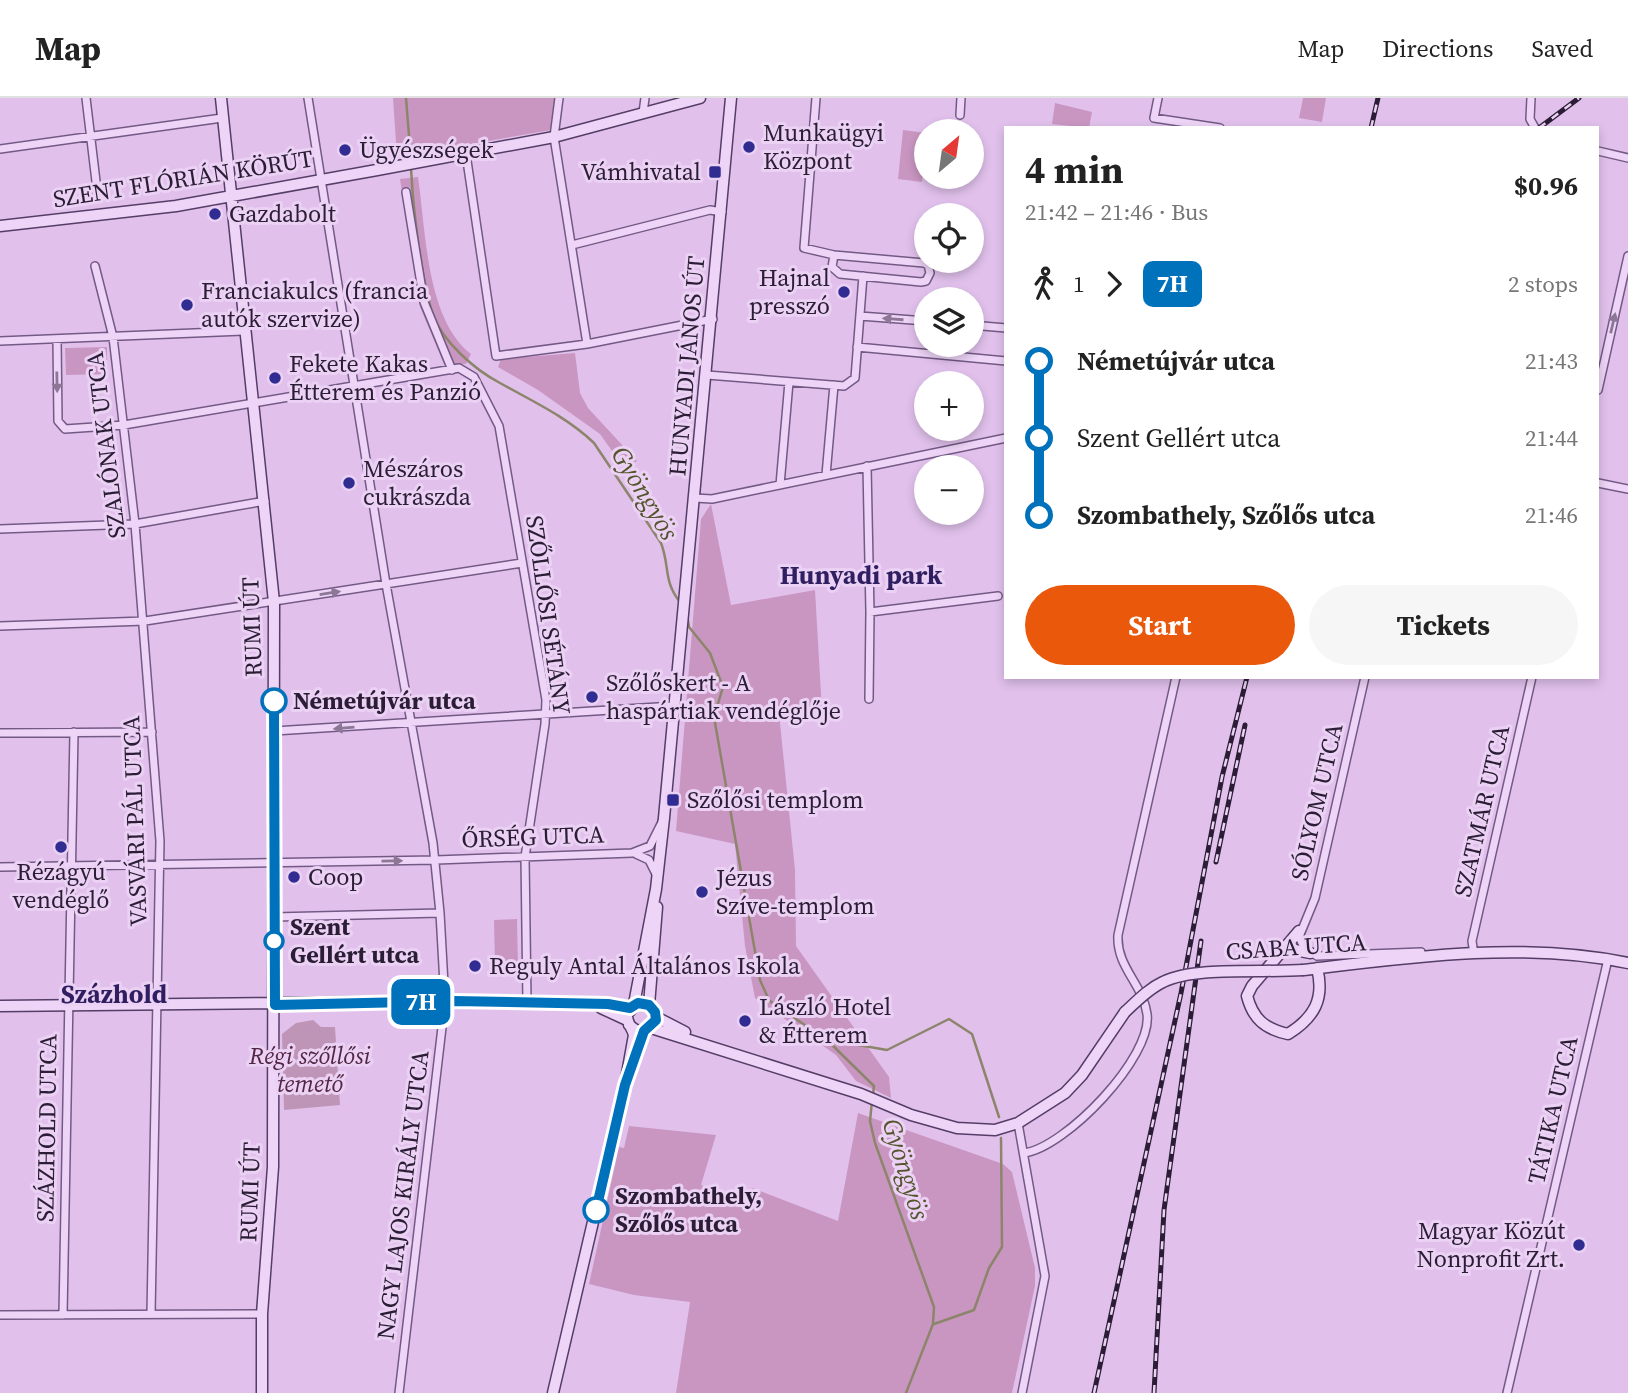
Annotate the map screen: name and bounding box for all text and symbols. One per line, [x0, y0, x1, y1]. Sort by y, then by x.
text: Map [35, 26, 101, 71]
text: Map [1297, 32, 1344, 65]
text: Directions [1382, 32, 1493, 65]
text: Saved [1531, 32, 1593, 65]
place label: Munkaügyi Központ [763, 116, 884, 177]
north arrow [914, 119, 984, 189]
map controls [914, 119, 984, 525]
place label: Ügyészségek [359, 133, 494, 166]
marker: Munkaügyi Központ [741, 139, 757, 155]
street label: SZENT FLÓRIÁN KÖRÚT [51, 142, 316, 215]
marker: Ügyészségek [337, 142, 353, 158]
text: 4 min [1025, 144, 1124, 196]
place label: Vámhivatal [581, 155, 701, 188]
marker: Vámhivatal [707, 164, 723, 180]
text: $0.96 [1514, 168, 1578, 204]
text: 21:42 – 21:46 · Bus [1025, 196, 1208, 228]
place label: Gazdabolt [229, 197, 336, 230]
button: locate [914, 203, 984, 273]
marker: Gazdabolt [207, 206, 223, 222]
street label: HUNYADI JÁNOS ÚT [660, 254, 713, 477]
place label: Hajnal presszó [749, 261, 830, 322]
icon: walk [1025, 265, 1063, 303]
icon: forward [1095, 265, 1133, 303]
text: 7H [1157, 267, 1188, 300]
text: 1 [1073, 268, 1085, 300]
text: 2 stops [1508, 268, 1578, 300]
place label: Franciakulcs (francia autók szervize) [201, 274, 429, 335]
marker: Hajnal presszó [836, 284, 852, 300]
button: layers [914, 287, 984, 357]
marker: Franciakulcs (francia autók szervize) [179, 297, 195, 313]
one-way arrow [1607, 312, 1618, 334]
one-way arrow [882, 313, 904, 324]
text: Németújvár utca [1077, 343, 1275, 379]
text: 21:43 [1525, 345, 1578, 377]
place label: Fekete Kakas Étterem és Panzió [289, 347, 481, 408]
street label: SZALÓNAK UTCA [78, 350, 133, 540]
marker: Fekete Kakas Étterem és Panzió [267, 370, 283, 386]
button: + [914, 371, 984, 441]
one-way arrow [51, 372, 63, 394]
text: Szent Gellért utca [1077, 420, 1281, 456]
text: 21:44 [1525, 422, 1578, 454]
water label: Gyöngyös [603, 439, 687, 547]
place label: Mészáros cukrászda [363, 452, 472, 513]
button: − [914, 455, 984, 525]
marker: Mészáros cukrászda [341, 475, 357, 491]
text: Szombathely, Szőlős utca [1077, 497, 1375, 533]
text: 21:46 [1525, 499, 1578, 531]
street label: SZŐLLŐSI SÉTÁNY [518, 513, 579, 717]
district label: Hunyadi park [780, 557, 943, 593]
street label: RUMI ÚT [233, 576, 270, 678]
button: Start [1025, 585, 1295, 665]
button: Tickets [1309, 585, 1578, 665]
one-way arrow [319, 587, 341, 598]
place label: Szőlőskert - A haspártiak vendéglője [606, 666, 841, 727]
place label: Németújvár utca [293, 684, 476, 717]
marker: Németújvár utca [261, 688, 287, 714]
marker: Szőlőskert - A haspártiak vendéglője [584, 689, 600, 705]
street label: VASVÁRI PÁL UTCA [114, 715, 155, 927]
street label: SÓLYOM UTCA [1282, 720, 1351, 884]
one-way arrow [333, 722, 355, 733]
street label: SZATMÁR UTCA [1446, 722, 1517, 900]
place label: Szőlősi templom [687, 783, 864, 816]
marker: Szőlősi templom [665, 792, 681, 808]
street label: ŐRSÉG UTCA [461, 818, 605, 855]
marker: Rézágyú vendéglő [53, 839, 69, 855]
place label: Rézágyú vendéglő [13, 855, 109, 916]
one-way arrow [382, 855, 404, 867]
place label: Coop [308, 860, 363, 893]
place label: Jézus Szíve-templom [715, 861, 875, 922]
marker: Coop [286, 869, 302, 885]
marker: Jézus Szíve-templom [694, 884, 710, 900]
place label: Szent Gellért utca [290, 910, 420, 971]
street label: CSABA UTCA [1224, 925, 1368, 968]
marker: Szent Gellért utca [264, 931, 284, 951]
place label: Reguly Antal Általános Iskola [489, 949, 801, 982]
marker: Reguly Antal Általános Iskola [467, 958, 483, 974]
district label: Százhold [61, 976, 167, 1012]
line badge: 7H [390, 979, 452, 1025]
text: 7H [405, 985, 437, 1018]
place label: László Hotel & Étterem [759, 990, 891, 1051]
marker: László Hotel & Étterem [737, 1013, 753, 1029]
street label: SZÁZHOLD UTCA [28, 1033, 65, 1222]
street label: TÁTIKA UTCA [1519, 1033, 1586, 1187]
park label: Régi szőllősi temető [248, 1039, 372, 1100]
street label: NAGY LAJOS KIRÁLY UTCA [368, 1048, 437, 1341]
water label: Gyöngyös [874, 1114, 939, 1225]
street label: RUMI ÚT [231, 1141, 268, 1242]
place label: Szombathely, Szőlős utca [615, 1179, 762, 1240]
marker: Szombathely, Szőlős utca [583, 1197, 609, 1223]
place label: Magyar Közút Nonprofit Zrt. [1416, 1214, 1565, 1275]
marker: Magyar Közút Nonprofit Zrt. [1571, 1237, 1587, 1253]

